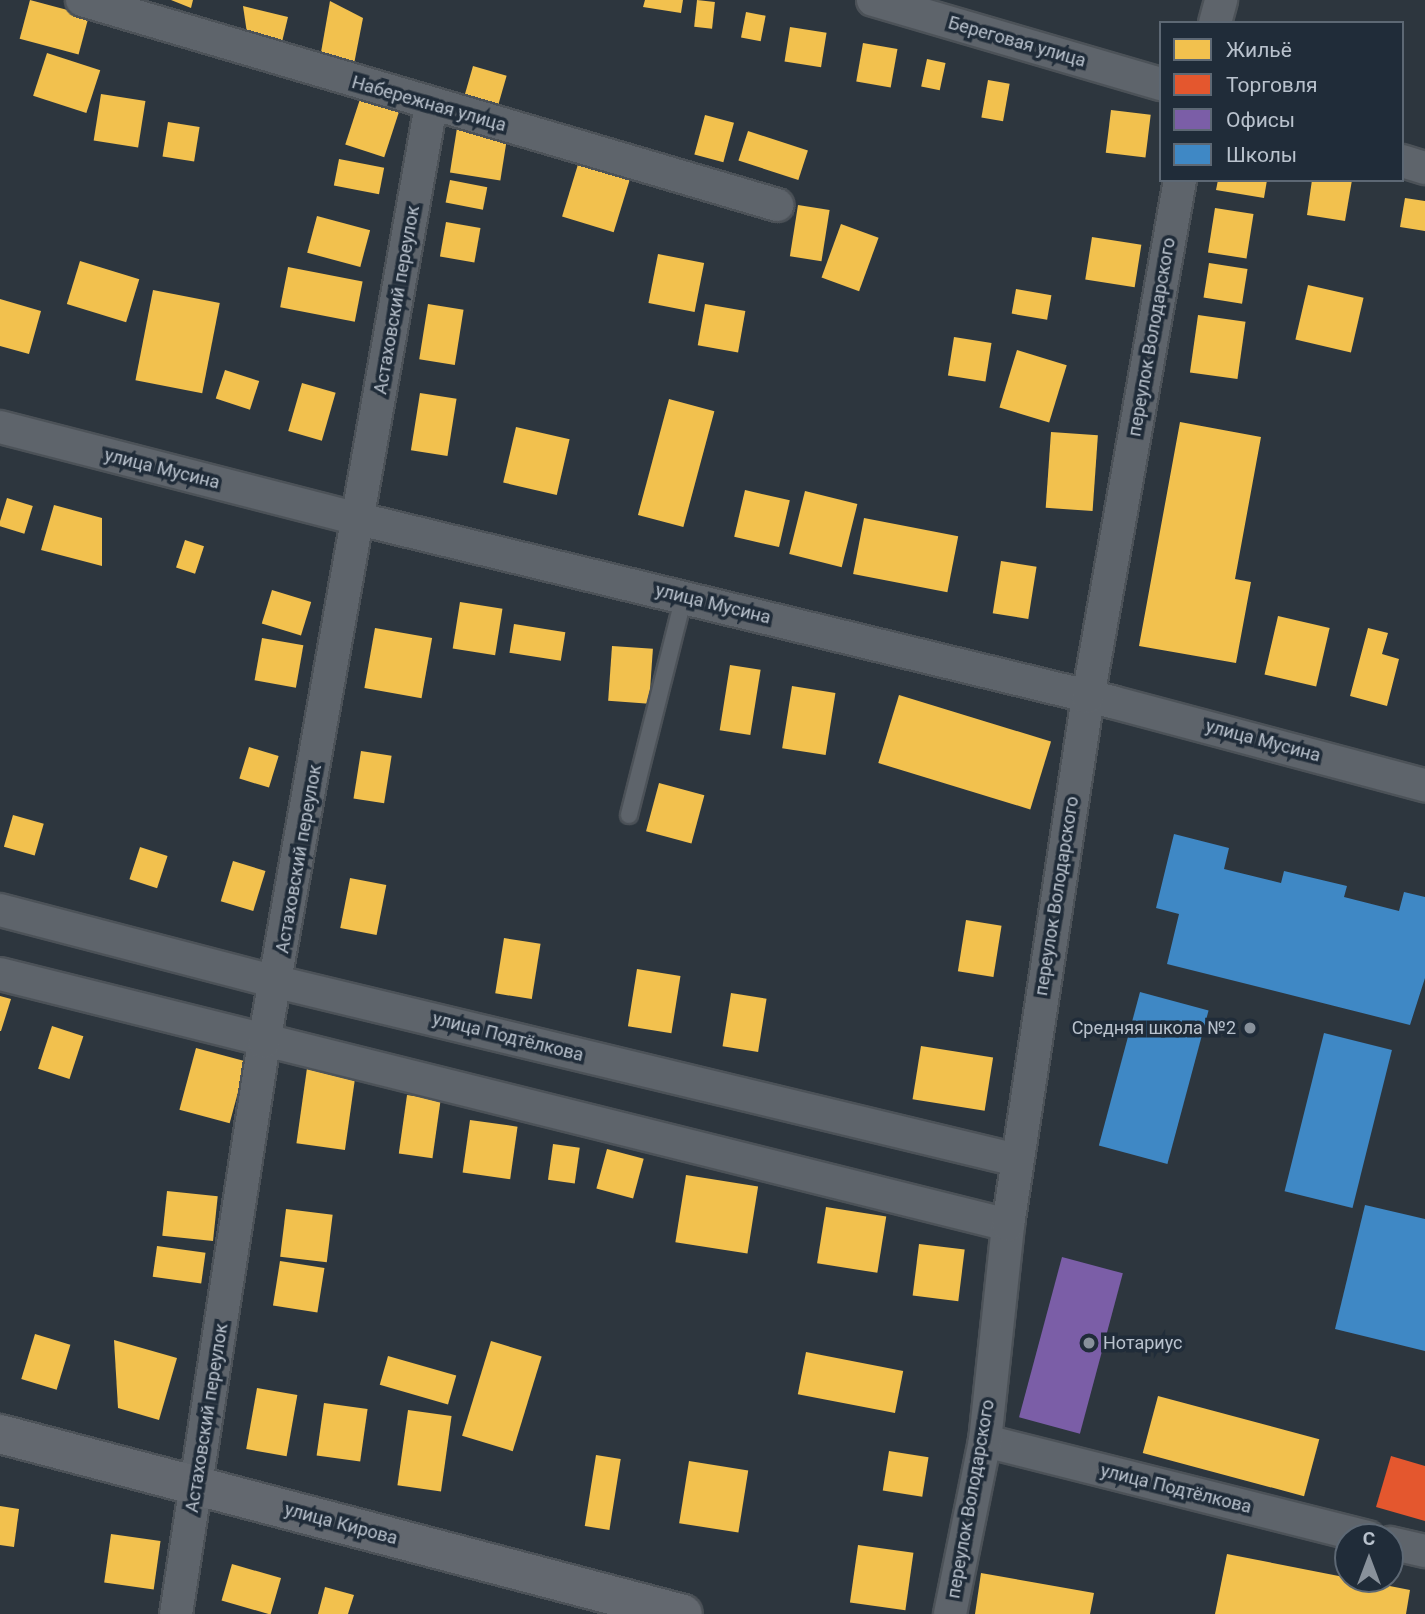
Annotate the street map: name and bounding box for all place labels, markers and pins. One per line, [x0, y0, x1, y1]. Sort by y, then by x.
place label: Средняя школа №2 [1072, 1017, 1236, 1039]
marker: Средняя школа №2 [1242, 1020, 1258, 1036]
place label: Нотариус [1103, 1332, 1183, 1354]
marker: Нотариус [1081, 1335, 1097, 1351]

